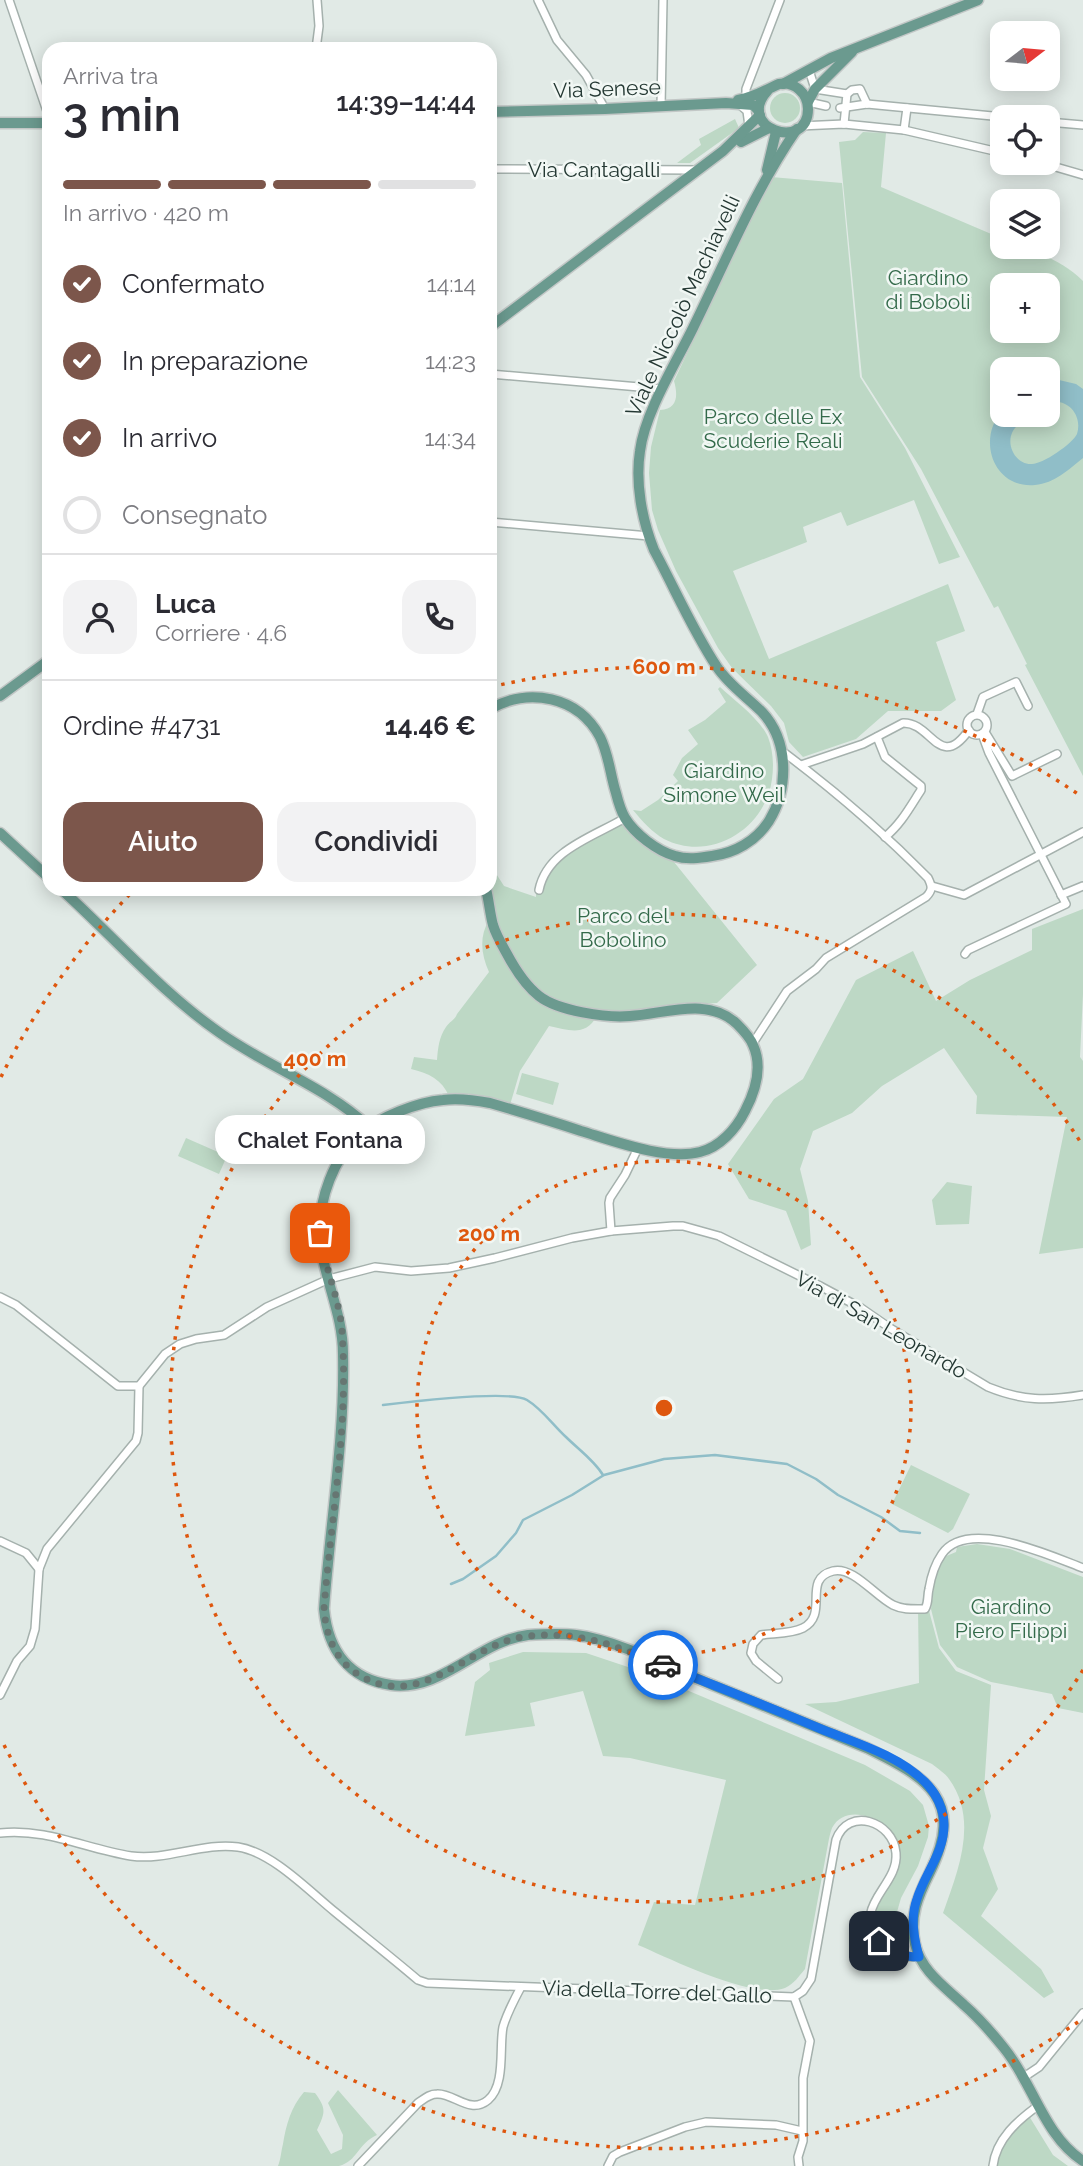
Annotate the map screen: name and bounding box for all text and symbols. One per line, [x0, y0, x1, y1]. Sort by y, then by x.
north arrow [990, 21, 1060, 91]
map controls [990, 21, 1060, 427]
text: Arriva tra [63, 62, 158, 89]
street label: Via Senese [553, 74, 661, 103]
text: 14:39–14:44 [336, 87, 476, 117]
text: 3 min [63, 88, 181, 142]
button: locate [990, 105, 1060, 175]
street label: Via Cantagalli [528, 157, 660, 182]
button: layers [990, 189, 1060, 259]
street label: Viale Niccolò Machiavelli [620, 191, 745, 421]
text: In arrivo · 420 m [63, 199, 229, 226]
icon: check [63, 265, 101, 303]
park label: Giardino di Boboli [885, 265, 971, 314]
text: Confermato [122, 269, 265, 299]
text: 14:14 [427, 270, 476, 297]
button: + [990, 273, 1060, 343]
icon: check [63, 342, 101, 380]
text: In preparazione [122, 346, 308, 376]
text: 14:23 [425, 347, 476, 374]
button: − [990, 357, 1060, 427]
park label: Parco delle Ex Scuderie Reali [703, 404, 843, 453]
icon: check [63, 419, 101, 457]
text: In arrivo [122, 423, 217, 453]
text: 14:34 [424, 424, 476, 451]
text: Consegnato [122, 500, 268, 530]
button: person [63, 580, 137, 654]
button: phone [402, 580, 476, 654]
text: Luca [155, 589, 216, 619]
text: Corriere · 4.6 [155, 619, 287, 646]
text: 600 m [632, 654, 696, 679]
text: Ordine #4731 [63, 711, 220, 741]
text: 14.46 € [385, 711, 476, 741]
park label: Giardino Simone Weil [663, 758, 785, 807]
button: Aiuto [63, 802, 263, 882]
button: Condividi [277, 802, 476, 882]
park label: Parco del Bobolino [577, 903, 669, 952]
text: 400 m [284, 1046, 346, 1071]
callout: Chalet Fontana [215, 1114, 425, 1163]
text: Chalet Fontana [237, 1126, 403, 1153]
pin [290, 1203, 350, 1263]
icon: bag [301, 1214, 339, 1252]
text: 200 m [458, 1221, 520, 1246]
street label: Via di San Leonardo [791, 1265, 971, 1384]
centre of rings [652, 1396, 676, 1420]
park label: Giardino Piero Filippi [955, 1594, 1067, 1643]
courier [628, 1630, 698, 1700]
icon: car [644, 1646, 682, 1684]
pin [849, 1911, 909, 1971]
icon: home [860, 1922, 898, 1960]
street label: Via della Torre del Gallo [542, 1975, 772, 2008]

